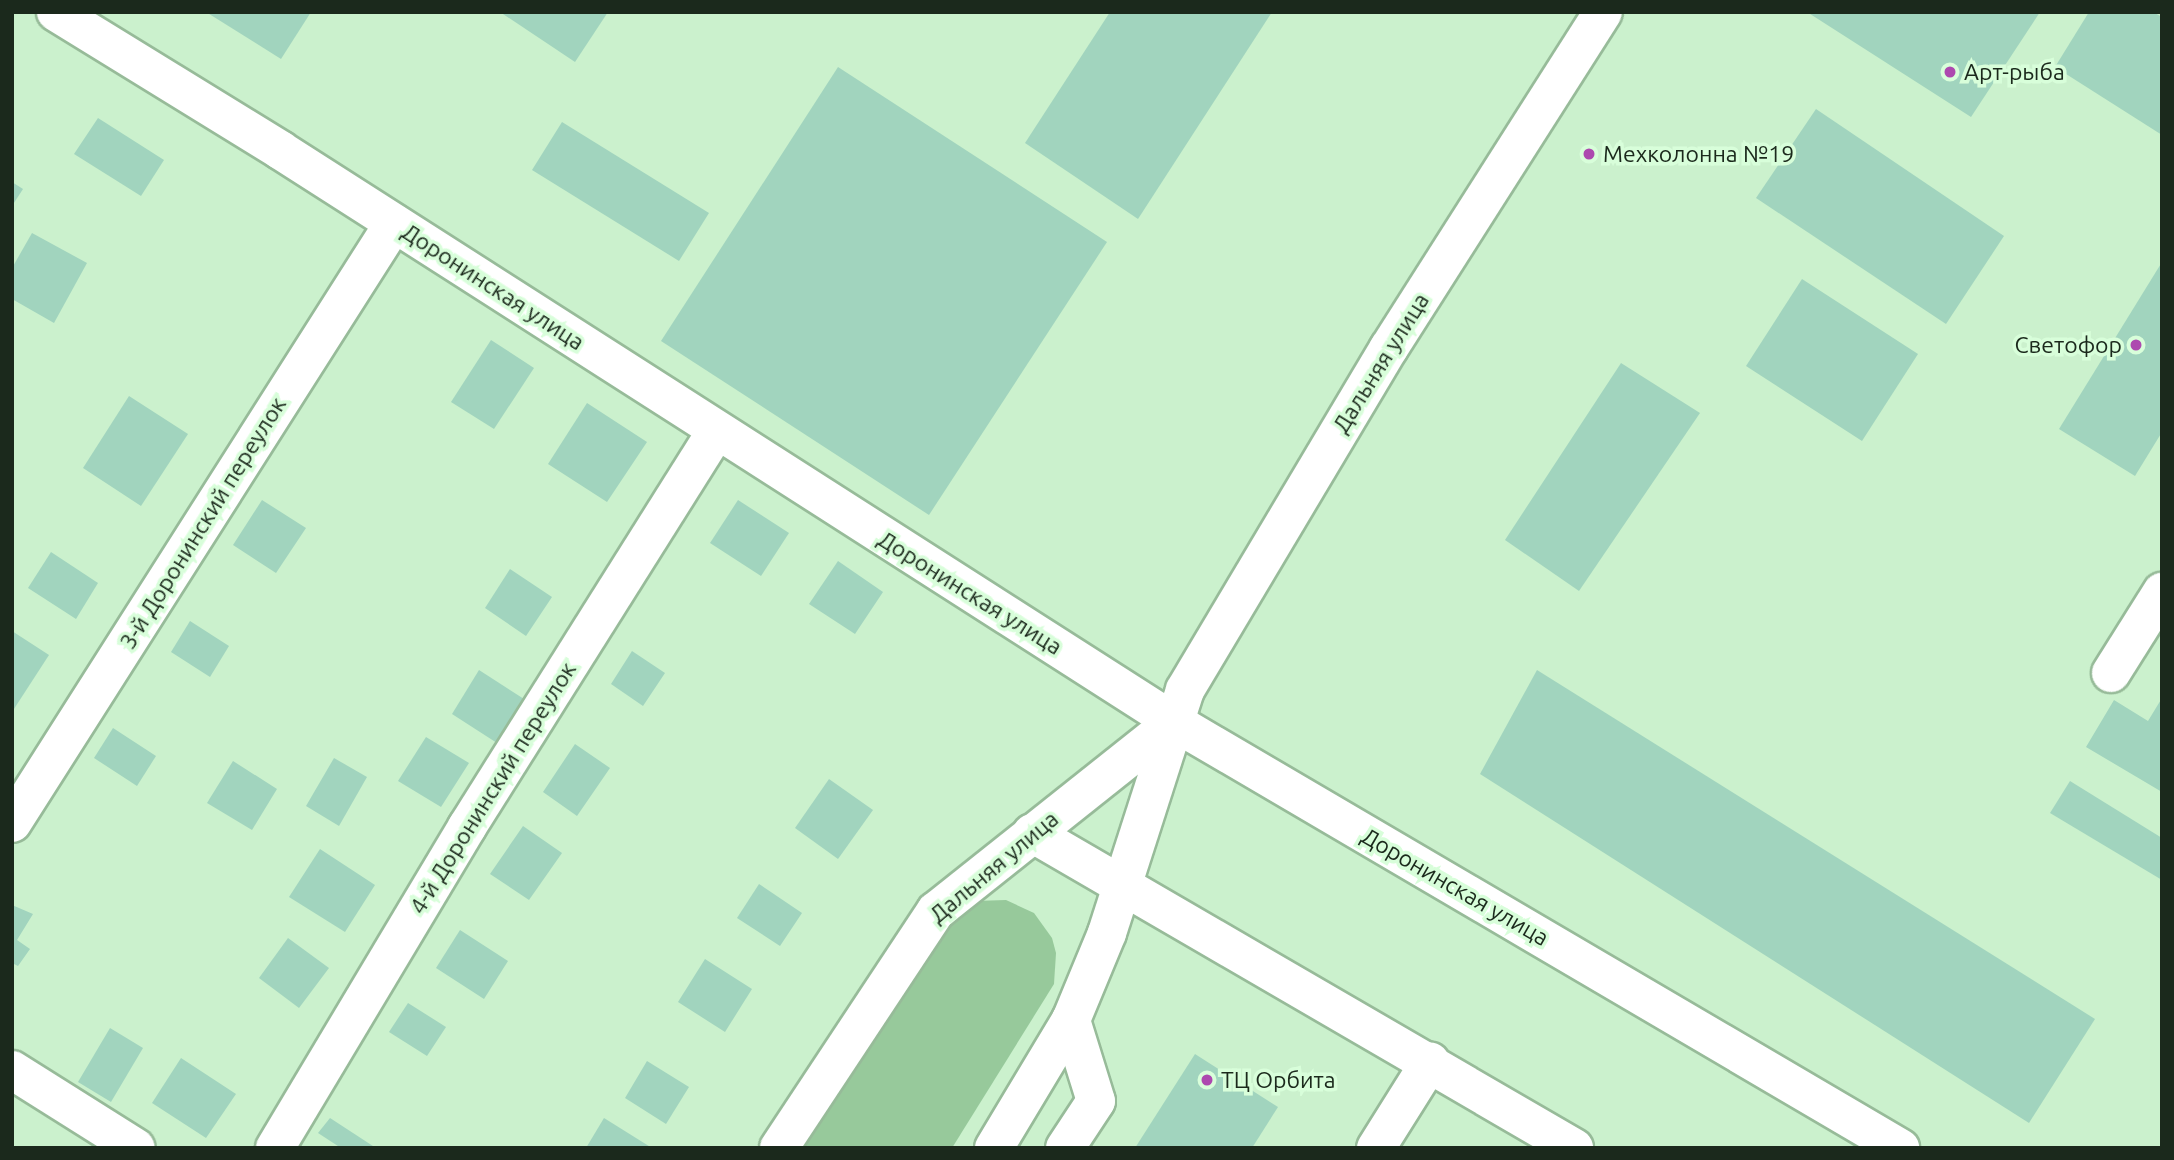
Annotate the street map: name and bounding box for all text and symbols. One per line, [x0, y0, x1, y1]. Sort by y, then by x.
place label: Арт-рыба [1964, 58, 2065, 86]
marker: Арт-рыба [1942, 64, 1958, 80]
place label: Мехколонна №19 [1603, 140, 1794, 168]
marker: Мехколонна №19 [1581, 146, 1597, 162]
street label: Доронинская улица [397, 218, 589, 356]
street label: Дальняя улица [1327, 288, 1435, 438]
place label: Светофор [2014, 331, 2122, 359]
marker: Светофор [2128, 337, 2144, 353]
street label: 3-й Доронинский переулок [114, 392, 292, 654]
street label: Доронинская улица [873, 525, 1067, 661]
street label: 4-й Доронинский переулок [404, 657, 582, 919]
street label: Дальняя улица [924, 805, 1064, 929]
street label: Доронинская улица [1356, 822, 1554, 952]
place label: ТЦ Орбита [1221, 1066, 1336, 1094]
marker: ТЦ Орбита [1199, 1072, 1215, 1088]

